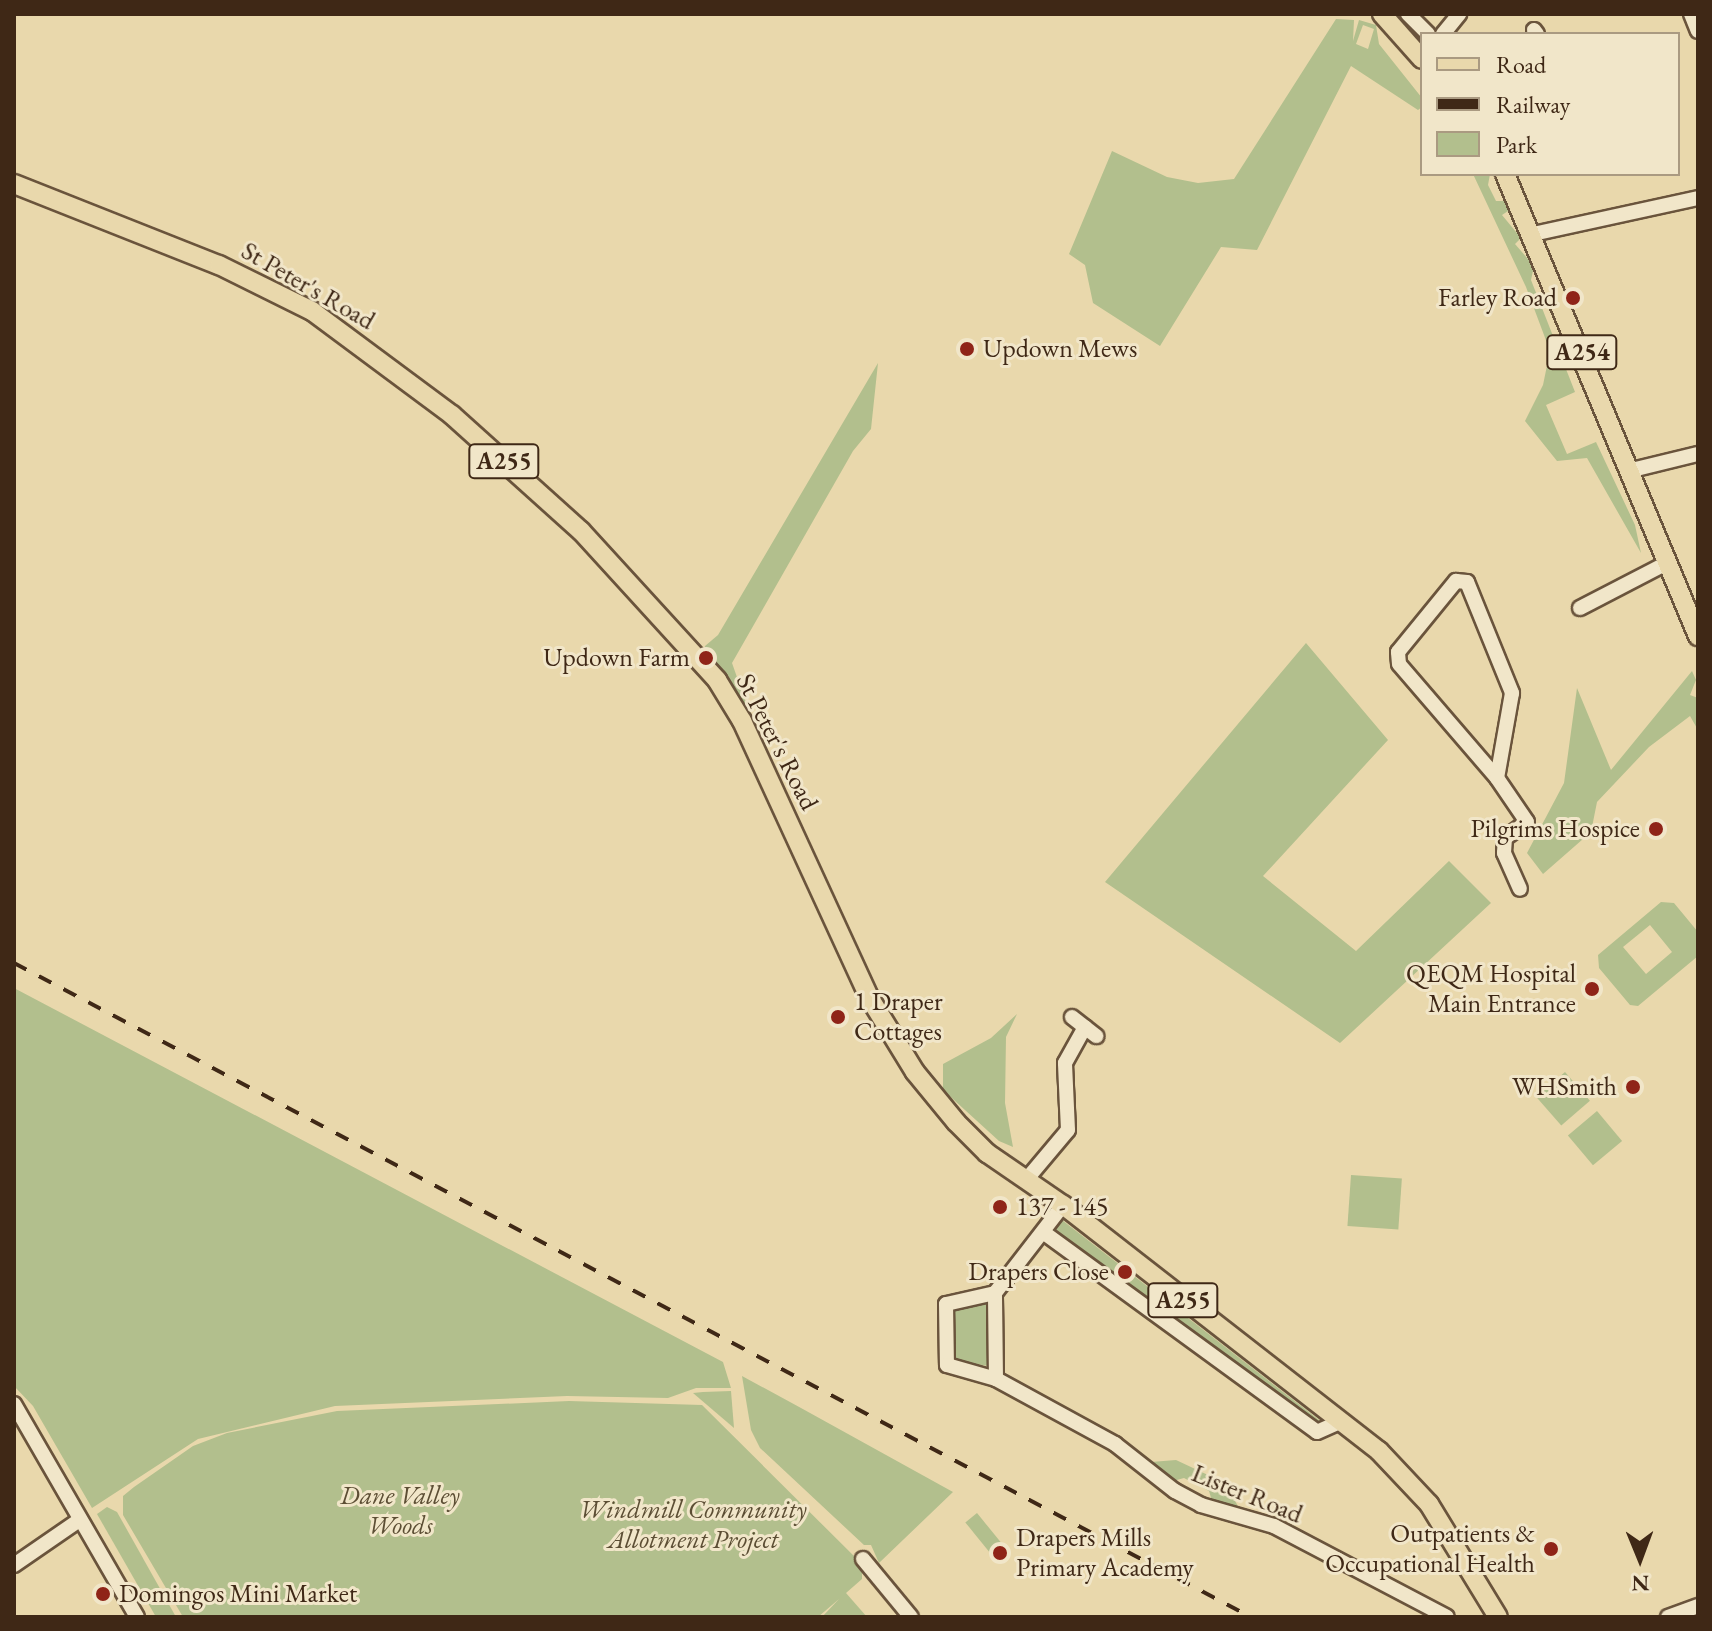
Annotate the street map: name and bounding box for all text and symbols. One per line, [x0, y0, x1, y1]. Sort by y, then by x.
legend [1420, 32, 1680, 176]
text: Road [1496, 49, 1546, 80]
text: Railway [1496, 89, 1570, 120]
text: Park [1496, 129, 1537, 160]
street label: St Peter's Road [236, 235, 380, 337]
place label: Farley Road [1438, 282, 1557, 314]
marker: Farley Road [1564, 289, 1582, 307]
road number: A254 [1546, 332, 1618, 372]
place label: Updown Mews [983, 333, 1137, 365]
marker: Updown Mews [958, 340, 976, 358]
road number: A255 [468, 441, 540, 481]
place label: Updown Farm [543, 642, 690, 674]
marker: Updown Farm [697, 649, 715, 667]
street label: St Peter's Road [729, 669, 825, 815]
place label: Pilgrims Hospice [1470, 813, 1640, 845]
marker: Pilgrims Hospice [1647, 820, 1665, 838]
place label: QEQM Hospital Main Entrance [1406, 958, 1576, 1020]
marker: QEQM Hospital Main Entrance [1583, 980, 1601, 998]
place label: 1 Draper Cottages [854, 986, 943, 1048]
marker: 1 Draper Cottages [829, 1008, 847, 1026]
place label: WHSmith [1512, 1071, 1617, 1103]
marker: WHSmith [1624, 1078, 1642, 1096]
place label: 137 - 145 [1016, 1191, 1108, 1223]
marker: 137 - 145 [991, 1198, 1009, 1216]
place label: Drapers Close [968, 1256, 1109, 1288]
marker: Drapers Close [1116, 1263, 1134, 1281]
road number: A255 [1147, 1280, 1219, 1320]
street label: Lister Road [1187, 1458, 1307, 1530]
park label: Dane Valley Woods [340, 1480, 460, 1542]
park label: Windmill Community Allotment Project [579, 1494, 807, 1556]
place label: Outpatients & Occupational Health [1325, 1518, 1535, 1580]
north arrow [1600, 1519, 1680, 1599]
place label: Drapers Mills Primary Academy [1016, 1522, 1194, 1584]
marker: Outpatients & Occupational Health [1542, 1540, 1560, 1558]
marker: Drapers Mills Primary Academy [991, 1544, 1009, 1562]
text: N [1631, 1569, 1650, 1598]
place label: Domingos Mini Market [119, 1578, 357, 1610]
marker: Domingos Mini Market [94, 1585, 112, 1603]

